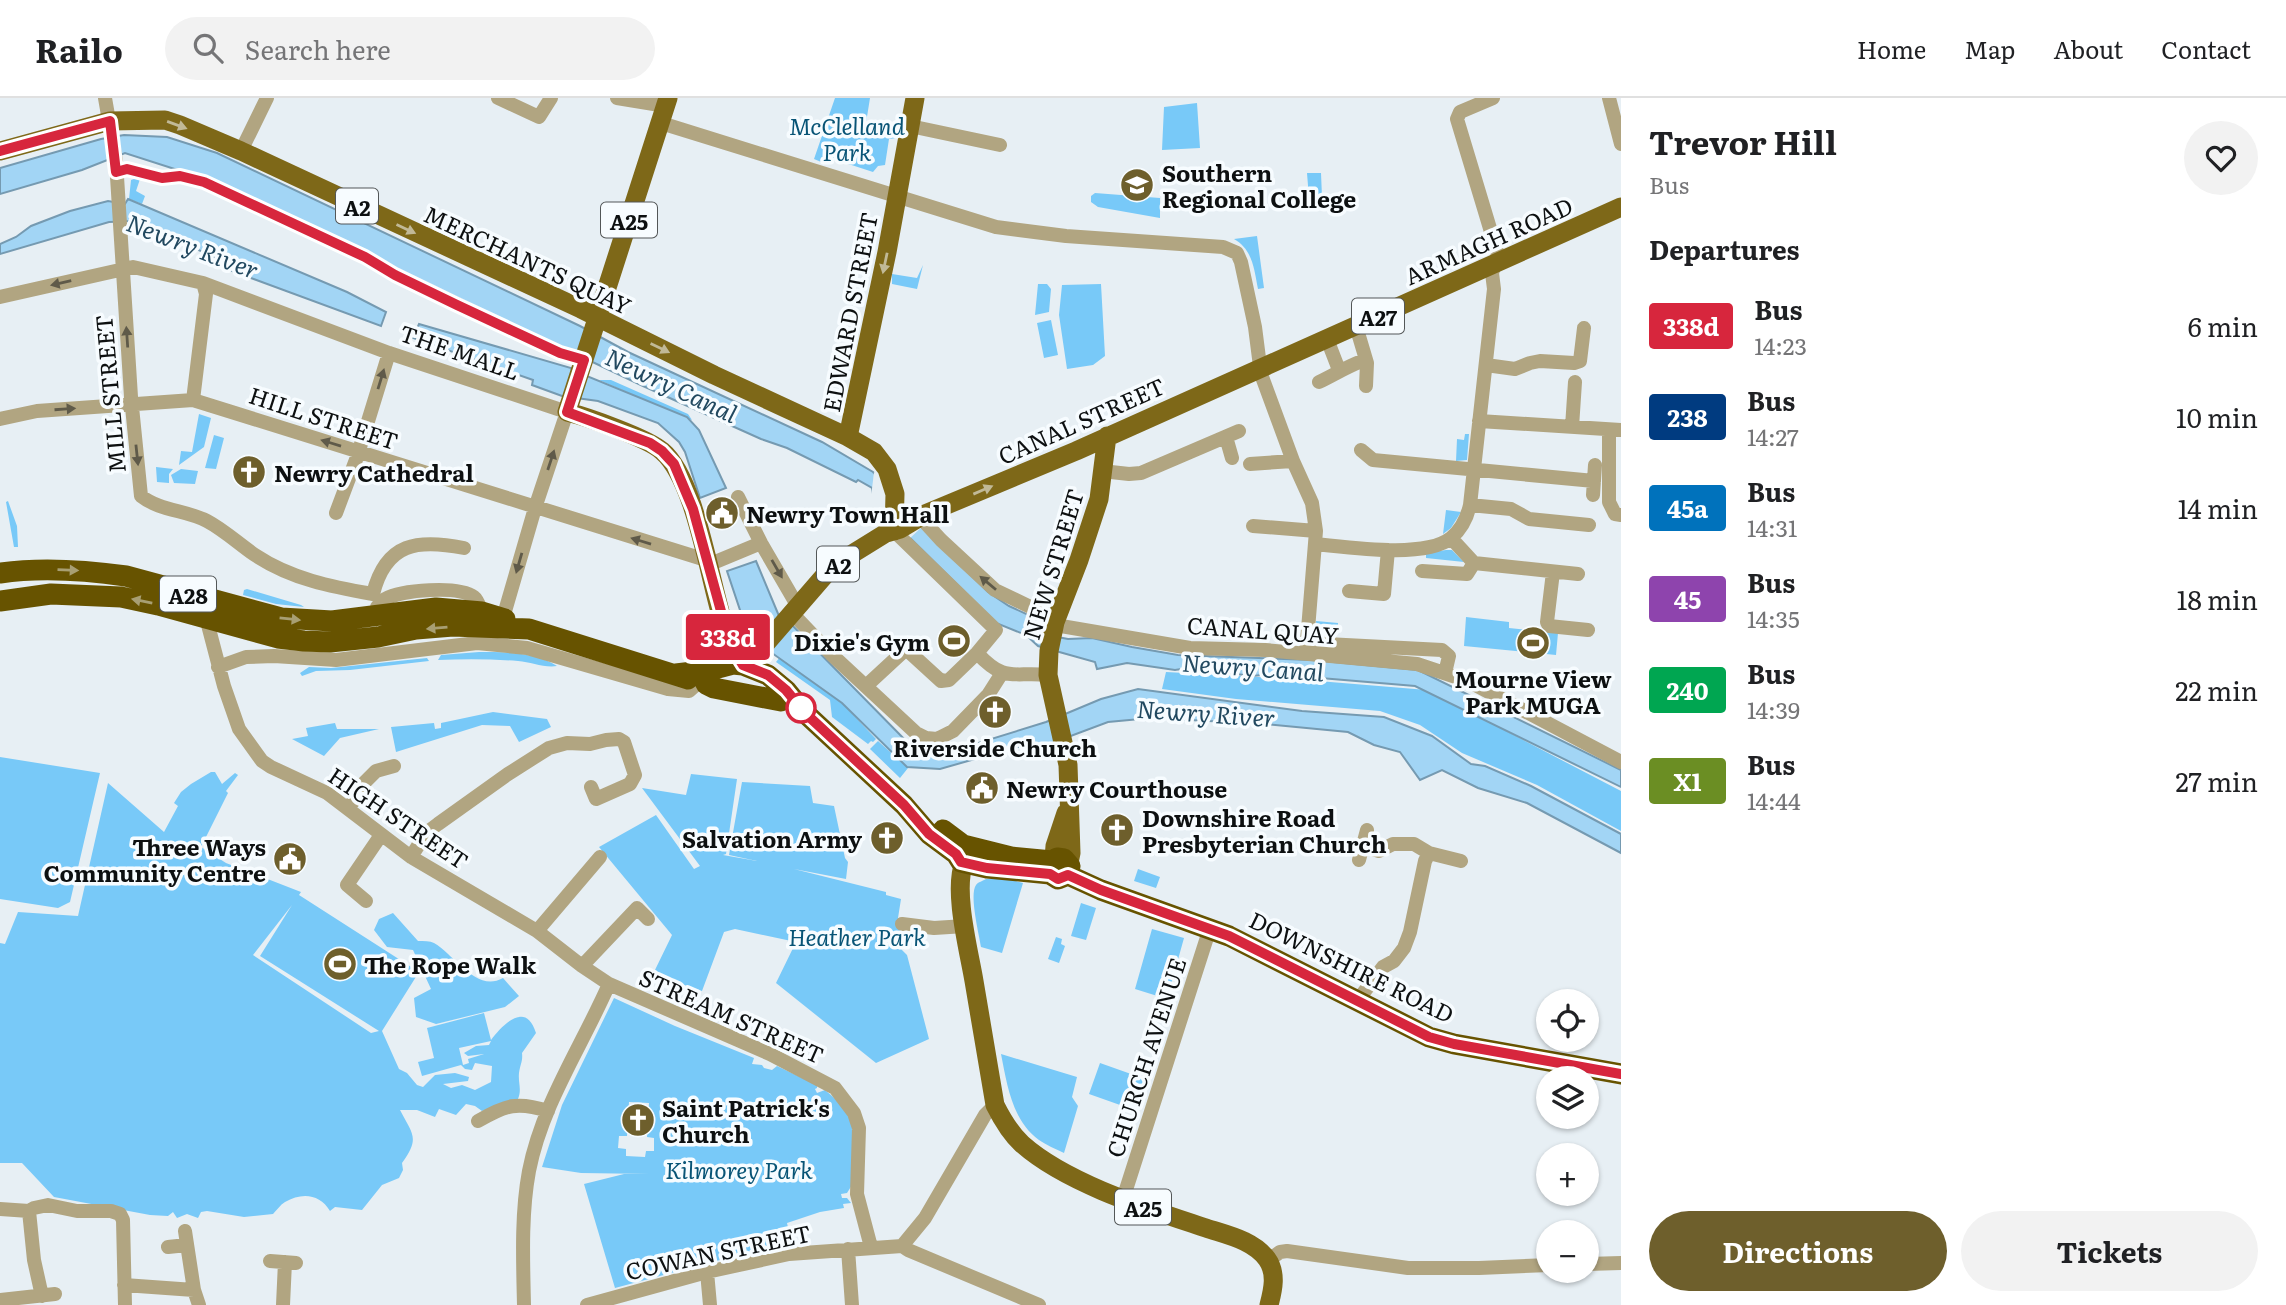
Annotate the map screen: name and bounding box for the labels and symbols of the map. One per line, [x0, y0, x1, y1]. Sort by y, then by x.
park label: McClelland Park [789, 108, 906, 168]
one-way arrow [167, 120, 188, 131]
place label: Southern Regional College [1162, 155, 1356, 215]
school or university icon: Southern Regional College [1118, 166, 1156, 204]
road number: A2 [336, 188, 378, 224]
street label: ARMAGH ROAD [1398, 188, 1578, 292]
street label: MERCHANTS QUAY [419, 196, 637, 322]
road number: A25 [601, 202, 657, 238]
water label: Newry River [122, 204, 264, 286]
street label: EDWARD STREET [813, 209, 885, 415]
one-way arrow [396, 223, 416, 235]
one-way arrow [879, 252, 890, 274]
one-way arrow [50, 278, 72, 289]
road number: A27 [1352, 298, 1404, 333]
street label: MILL STREET [85, 313, 133, 475]
street label: THE MALL [395, 315, 525, 387]
one-way arrow [121, 325, 132, 347]
water label: Newry Canal [600, 338, 744, 430]
one-way arrow [650, 343, 670, 354]
one-way arrow [376, 368, 387, 389]
street label: CANAL STREET [992, 368, 1170, 472]
street label: HILL STREET [245, 377, 403, 457]
one-way arrow [55, 403, 77, 414]
one-way arrow [320, 437, 341, 447]
one-way arrow [132, 445, 143, 467]
one-way arrow [546, 450, 557, 471]
church icon: Newry Cathedral [230, 453, 268, 491]
place label: Newry Cathedral [274, 455, 474, 489]
one-way arrow [972, 484, 993, 495]
street label: NEW STREET [1013, 484, 1091, 644]
public building icon: Newry Town Hall [703, 494, 741, 532]
place label: Newry Town Hall [746, 496, 949, 530]
one-way arrow [630, 535, 651, 545]
road number: A2 [817, 546, 859, 582]
one-way arrow [514, 553, 524, 574]
one-way arrow [771, 559, 783, 579]
one-way arrow [57, 564, 79, 576]
road number: A28 [160, 576, 216, 612]
one-way arrow [979, 576, 996, 591]
one-way arrow [131, 596, 153, 607]
street label: CANAL QUAY [1186, 607, 1340, 651]
one-way arrow [279, 613, 301, 624]
line badge: 338d [679, 614, 777, 660]
one-way arrow [426, 622, 448, 633]
sports icon: Dixie's Gym [935, 622, 973, 660]
place label: Dixie's Gym [794, 624, 930, 658]
sports icon: Mourne View Park MUGA [1514, 624, 1552, 662]
water label: Newry Canal [1181, 644, 1325, 688]
place label: Mourne View Park MUGA [1454, 661, 1612, 721]
water label: Newry River [1136, 690, 1276, 734]
unlabelled marker [786, 693, 816, 723]
church icon: Riverside Church [976, 693, 1014, 731]
place label: Riverside Church [893, 730, 1097, 764]
street label: HIGH STREET [322, 757, 476, 877]
public building icon: Newry Courthouse [963, 769, 1001, 807]
place label: Newry Courthouse [1006, 771, 1227, 805]
place label: Downshire Road Presbyterian Church [1142, 800, 1387, 860]
church icon: Downshire Road Presbyterian Church [1098, 811, 1136, 849]
church icon: Salvation Army [868, 819, 906, 857]
place label: Salvation Army [682, 821, 862, 855]
place label: Three Ways Community Centre [43, 829, 266, 889]
public building icon: Three Ways Community Centre [271, 840, 309, 878]
street label: DOWNSHIRE ROAD [1244, 902, 1460, 1030]
park label: Heather Park [788, 919, 926, 953]
sports icon: The Rope Walk [321, 945, 359, 983]
place label: The Rope Walk [364, 947, 537, 981]
street label: CHURCH AVENUE [1097, 953, 1193, 1161]
street label: STREAM STREET [634, 959, 830, 1071]
place label: Saint Patrick's Church [662, 1090, 830, 1150]
church icon: Saint Patrick's Church [619, 1101, 657, 1139]
park label: Kilmorey Park [665, 1152, 813, 1186]
road number: A25 [1115, 1190, 1171, 1224]
street label: COWAN STREET [622, 1215, 814, 1287]

